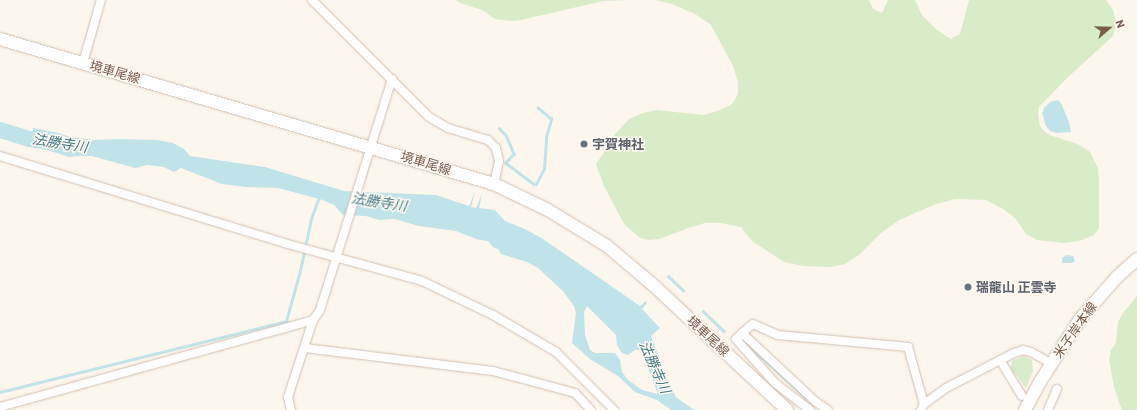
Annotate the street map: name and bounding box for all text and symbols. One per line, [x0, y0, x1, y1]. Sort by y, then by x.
north arrow [1089, 8, 1129, 48]
text: N [1113, 18, 1128, 29]
street label: 境車尾線 [88, 57, 142, 87]
water label: 法勝寺川 [31, 130, 89, 156]
place label: 宇賀神社 [592, 136, 644, 152]
marker: 宇賀神社 [579, 139, 589, 149]
street label: 境車尾線 [399, 148, 453, 178]
water label: 法勝寺川 [350, 189, 408, 215]
place label: 瑞龍山 正雲寺 [976, 279, 1057, 295]
marker: 瑞龍山 正雲寺 [963, 282, 973, 292]
street label: 米子岸本線 [1050, 299, 1100, 361]
street label: 境車尾線 [684, 313, 732, 359]
water label: 法勝寺川 [636, 338, 674, 396]

